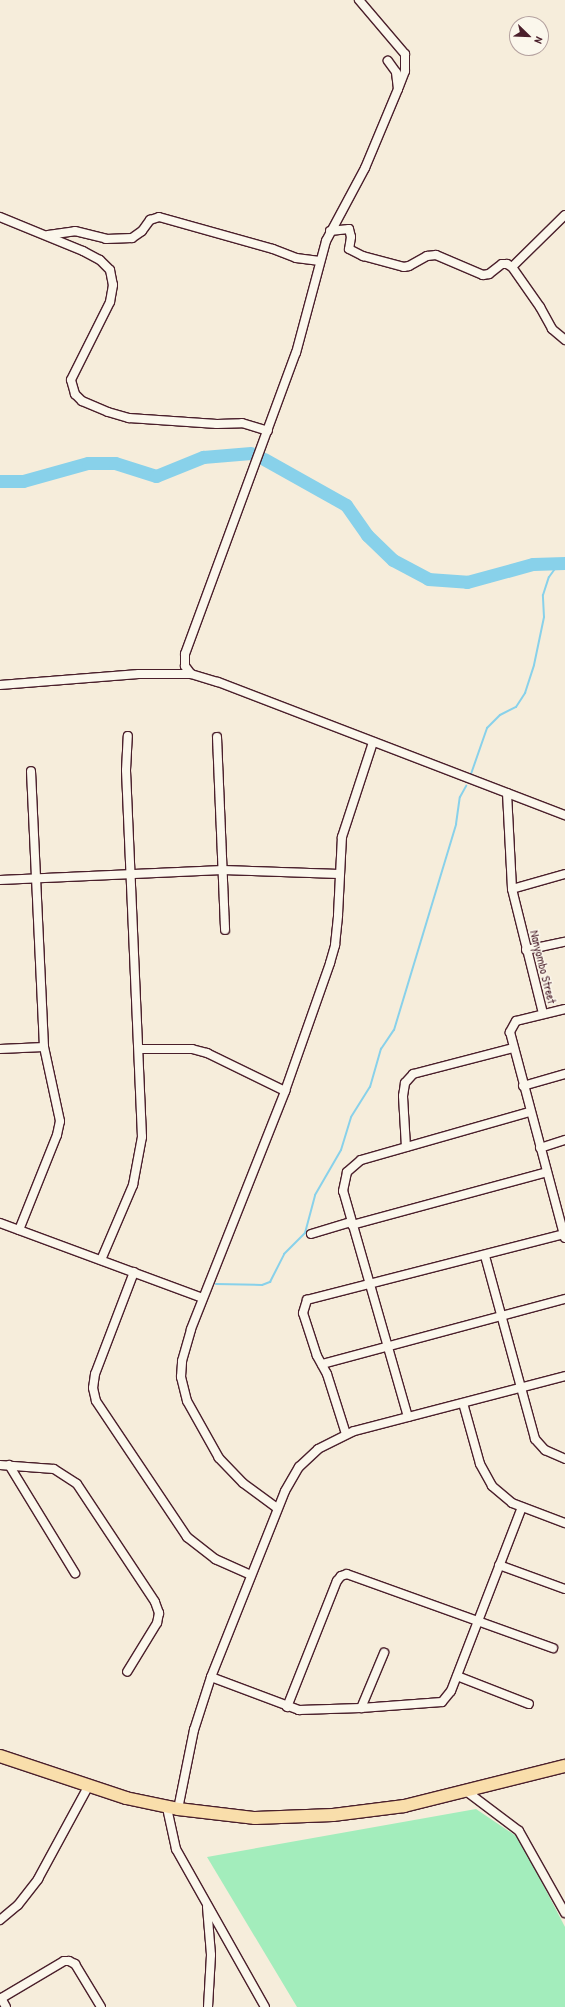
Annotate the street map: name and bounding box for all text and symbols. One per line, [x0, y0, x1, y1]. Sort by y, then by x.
north arrow [509, 16, 549, 56]
text: N [532, 35, 547, 46]
street label: Nanyombo Street [527, 929, 559, 1005]

